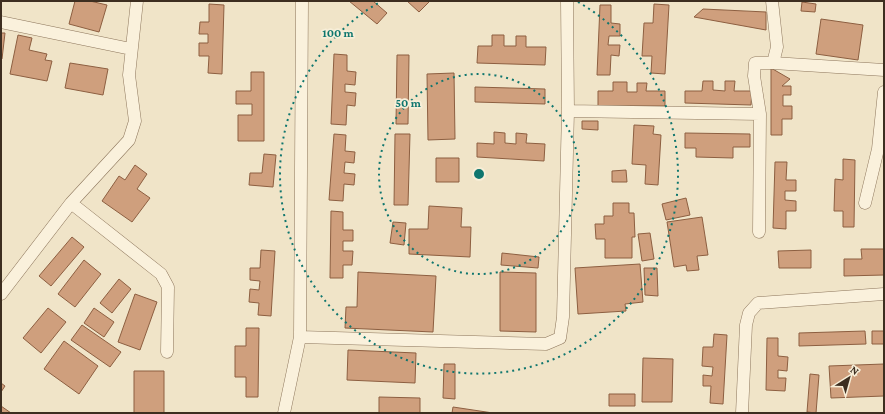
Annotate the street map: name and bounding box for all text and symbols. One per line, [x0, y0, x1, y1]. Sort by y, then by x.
text: 100 m [322, 26, 355, 40]
text: 50 m [395, 96, 422, 110]
centre of rings [472, 167, 486, 181]
north arrow [829, 358, 869, 398]
text: N [848, 363, 862, 377]

